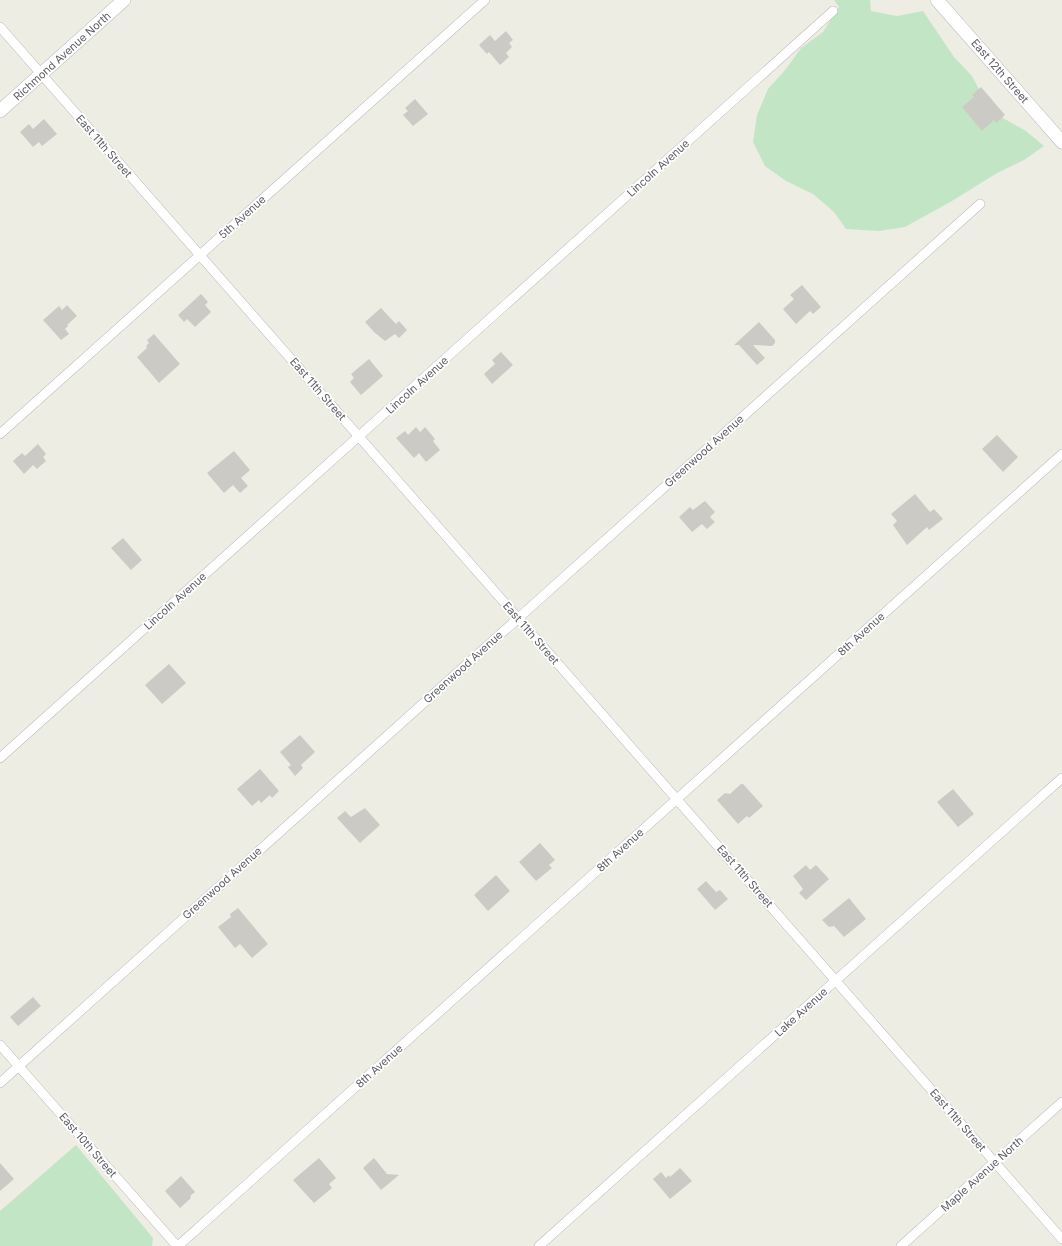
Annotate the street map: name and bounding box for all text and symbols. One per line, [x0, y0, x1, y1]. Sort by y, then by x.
street label: Richmond Avenue North [10, 9, 114, 103]
street label: East 12th Street [968, 36, 1032, 106]
street label: East 11th Street [73, 112, 135, 181]
street label: Lincoln Avenue [624, 136, 692, 200]
street label: 5th Avenue [216, 192, 268, 242]
street label: Lincoln Avenue [383, 353, 451, 417]
street label: East 11th Street [287, 355, 349, 424]
street label: Greenwood Avenue [661, 412, 747, 490]
street label: Lincoln Avenue [141, 569, 209, 633]
street label: East 11th Street [500, 599, 562, 668]
street label: 8th Avenue [835, 609, 887, 659]
street label: Greenwood Avenue [420, 628, 506, 706]
street label: 8th Avenue [594, 825, 646, 875]
street label: East 11th Street [714, 842, 776, 911]
street label: Greenwood Avenue [179, 844, 265, 922]
street label: Lake Avenue [772, 985, 830, 1039]
street label: 8th Avenue [353, 1041, 405, 1091]
street label: East 11th Street [927, 1086, 989, 1155]
street label: East 10th Street [56, 1110, 120, 1180]
street label: Maple Avenue North [938, 1133, 1026, 1215]

